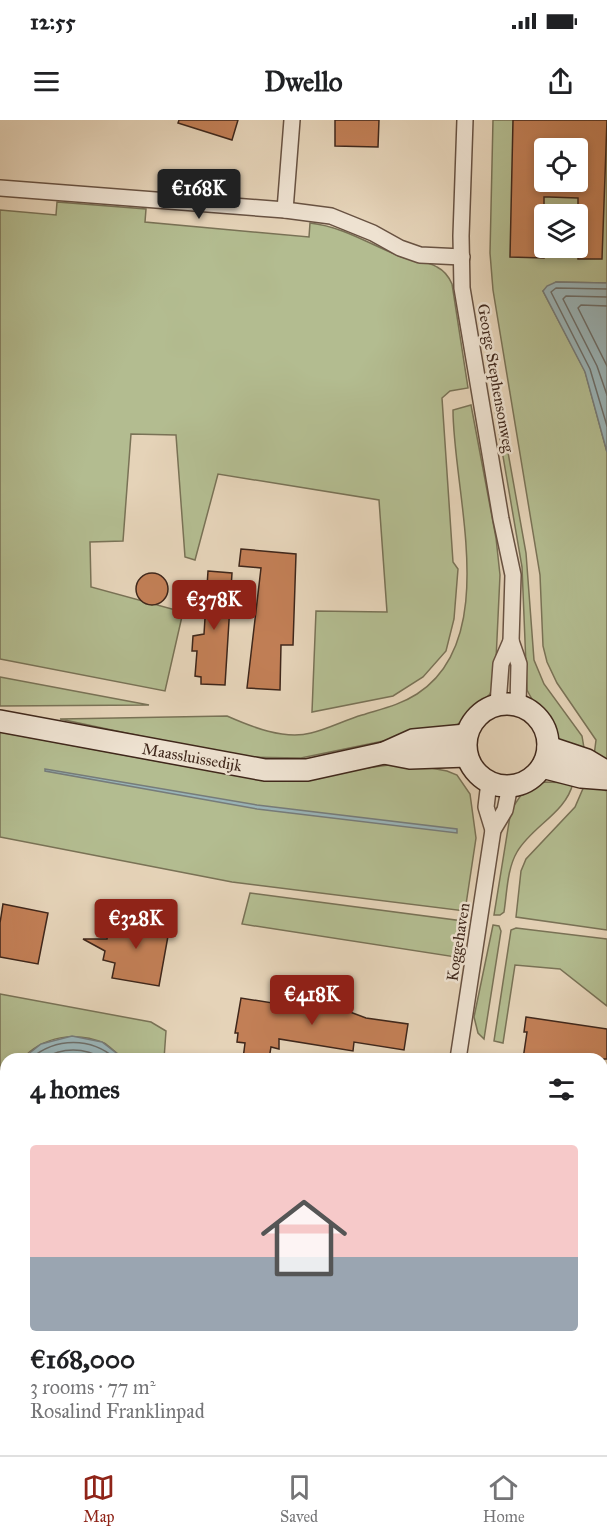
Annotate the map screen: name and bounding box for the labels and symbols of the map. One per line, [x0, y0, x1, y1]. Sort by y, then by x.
pin: €168K [157, 169, 241, 220]
street label: George Stephensonweg [473, 302, 519, 455]
pin: €378K [172, 580, 256, 631]
street label: Maassluissedijk [141, 739, 244, 775]
pin: €328K [94, 899, 178, 950]
street label: Koggehaven [442, 901, 475, 983]
pin: €418K [270, 975, 354, 1026]

